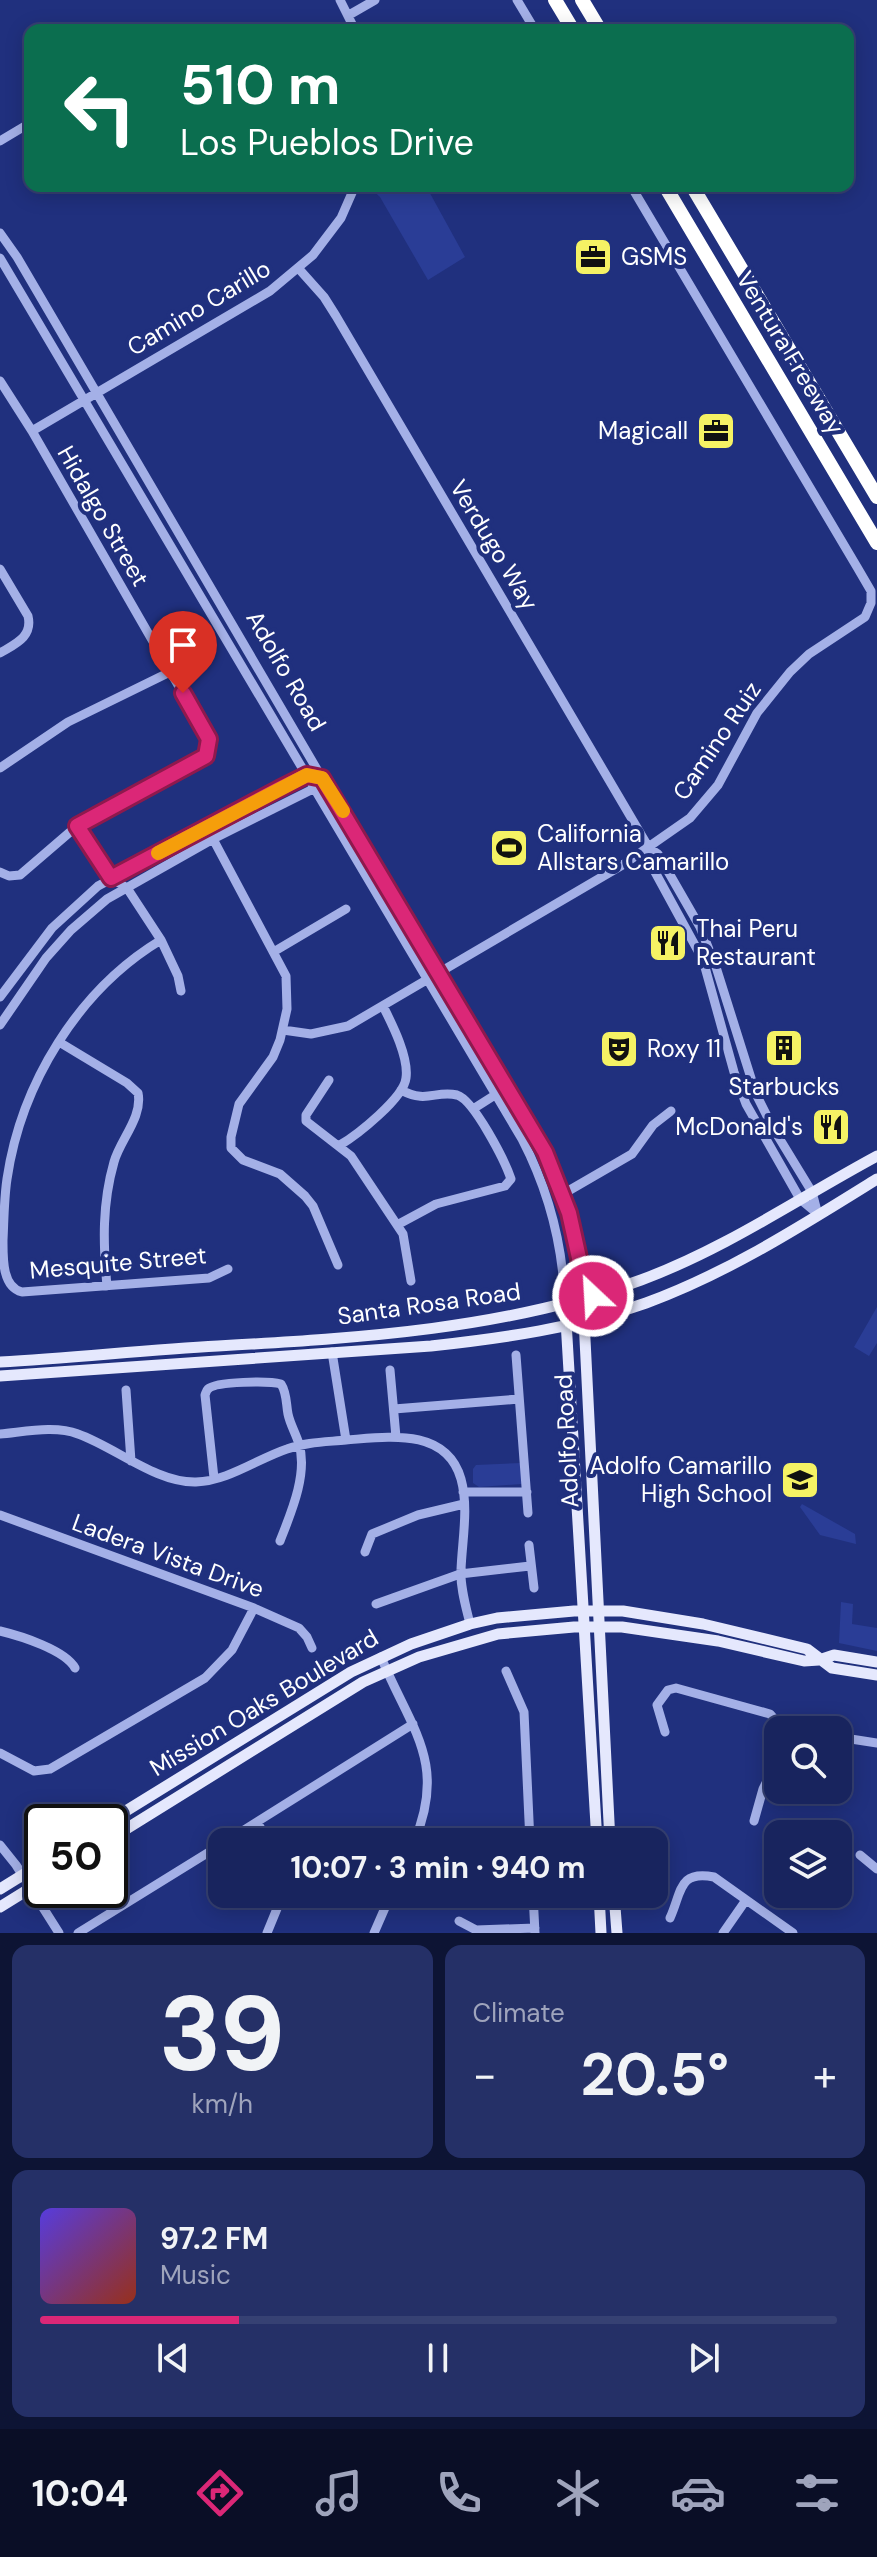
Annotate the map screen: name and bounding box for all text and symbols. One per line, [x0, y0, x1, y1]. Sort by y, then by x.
text: 510 m [180, 48, 341, 121]
icon: left [48, 56, 152, 160]
text: Los Pueblos Drive [180, 119, 474, 166]
office icon: GSMS [572, 236, 614, 278]
place label: GSMS [621, 241, 687, 272]
street label: Camino Carillo [121, 253, 276, 362]
street label: Ventura Freeway [729, 265, 851, 440]
office icon: Magicall [695, 410, 737, 452]
place label: Magicall [598, 415, 688, 446]
street label: Hidalgo Street [51, 440, 156, 592]
street label: Verdugo Way [443, 474, 546, 616]
street label: Adolfo Road [239, 605, 333, 737]
pin [149, 611, 217, 693]
icon: arrive [161, 623, 205, 667]
street label: Camino Ruiz [666, 675, 768, 806]
place label: California Allstars Camarillo [537, 818, 729, 877]
sports icon: California Allstars Camarillo [488, 827, 530, 869]
place label: Thai Peru Restaurant [696, 913, 816, 972]
restaurant icon: Thai Peru Restaurant [647, 922, 689, 964]
building icon: Starbucks [763, 1027, 805, 1069]
theatre icon: Roxy 11 [598, 1028, 640, 1070]
place label: Roxy 11 [647, 1033, 721, 1064]
place label: Starbucks [728, 1071, 840, 1102]
restaurant icon: McDonald's [810, 1106, 852, 1148]
place label: McDonald's [675, 1111, 803, 1142]
street label: Mesquite Street [28, 1239, 208, 1286]
position arrow [551, 1254, 635, 1338]
street label: Santa Rosa Road [335, 1275, 523, 1332]
street label: Adolfo Road [548, 1373, 585, 1509]
place label: Adolfo Camarillo High School [590, 1450, 772, 1509]
school or university icon: Adolfo Camarillo High School [779, 1459, 821, 1501]
street label: Ladera Vista Drive [68, 1506, 268, 1605]
street label: Mission Oaks Boulevard [144, 1622, 384, 1783]
map controls [764, 1716, 852, 1908]
button: search [764, 1716, 852, 1804]
speed limit sign: 50 [24, 1804, 128, 1908]
button: layers [764, 1820, 852, 1908]
text: 10:07 · 3 min · 940 m [290, 1848, 586, 1887]
text: 39 [159, 1967, 285, 2102]
text: Climate [473, 1996, 565, 2030]
text: 20.5° [581, 2035, 729, 2114]
text: − [473, 2046, 497, 2104]
text: + [813, 2046, 837, 2104]
text: km/h [192, 2087, 253, 2121]
text: 97.2 FM [160, 2219, 268, 2258]
text: Music [160, 2258, 231, 2292]
icon: previous [151, 2336, 195, 2380]
icon: pause [416, 2336, 460, 2380]
icon: next [682, 2336, 726, 2380]
icon: directions [192, 2465, 248, 2521]
icon: music [311, 2465, 367, 2521]
icon: phone [431, 2465, 487, 2521]
icon: climate [550, 2465, 606, 2521]
icon: car [670, 2465, 726, 2521]
icon: filters [789, 2465, 845, 2521]
text: 10:04 [32, 2470, 128, 2517]

